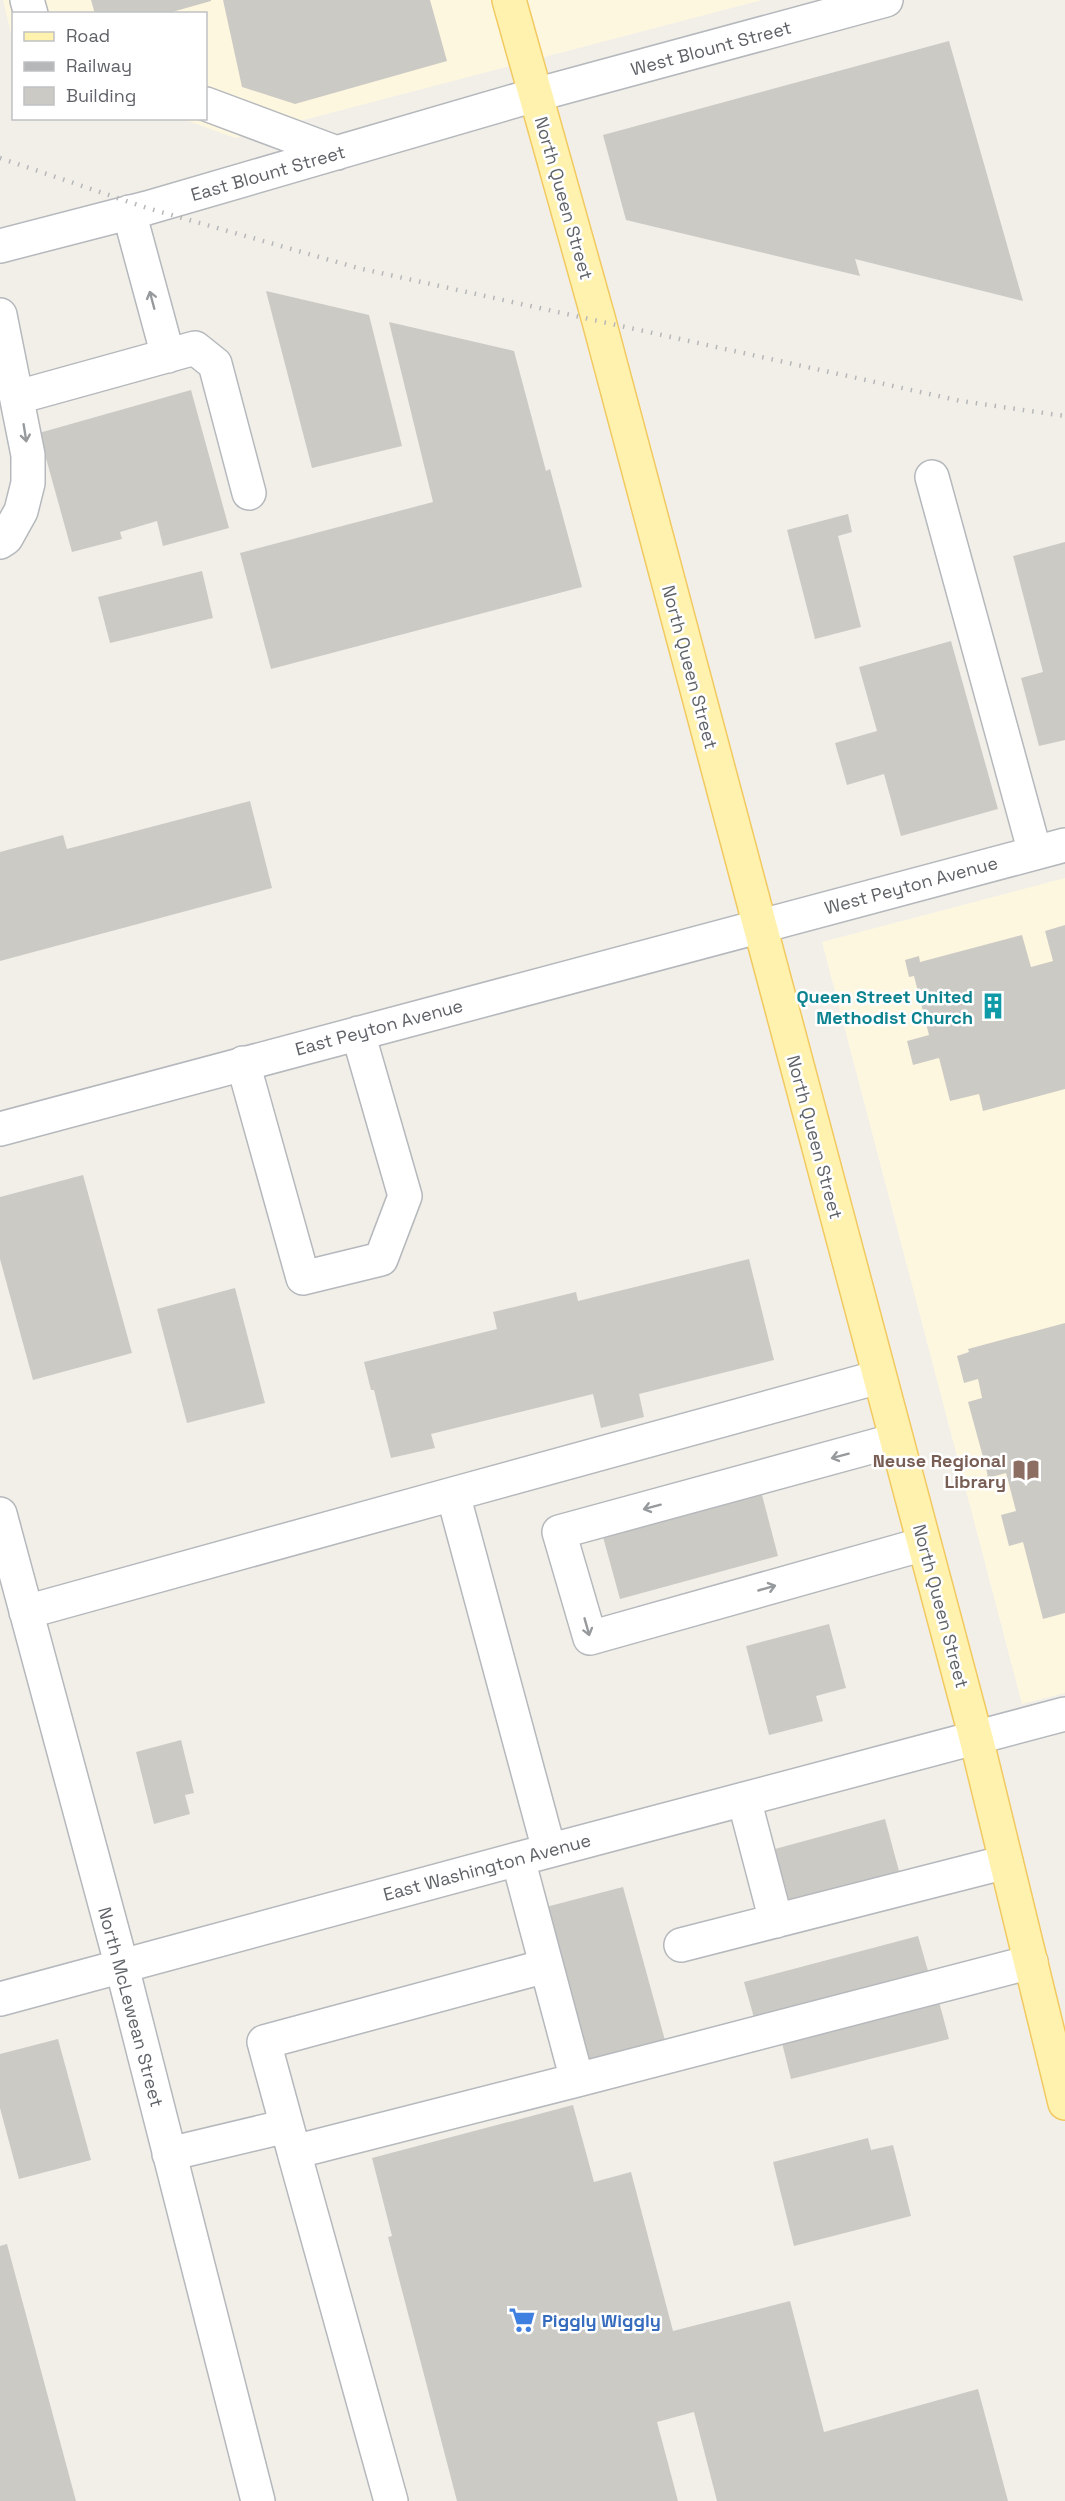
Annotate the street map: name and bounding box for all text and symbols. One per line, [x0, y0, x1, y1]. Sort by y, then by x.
legend [12, 12, 207, 120]
street label: West Blount Street [628, 15, 794, 81]
text: Road [66, 24, 110, 47]
text: Railway [66, 54, 132, 77]
text: Building [66, 84, 136, 107]
street label: North Queen Street [530, 114, 598, 282]
street label: East Blount Street [188, 140, 348, 206]
one-way arrow [146, 290, 158, 309]
one-way arrow [20, 423, 31, 443]
street label: North Queen Street [657, 582, 723, 752]
street label: West Peyton Avenue [822, 851, 1000, 919]
place label: Queen Street United Methodist Church [796, 985, 973, 1029]
building icon: Queen Street United Methodist Church [978, 991, 1008, 1021]
street label: East Peyton Avenue [293, 994, 465, 1060]
street label: North Queen Street [782, 1052, 848, 1222]
place label: Neuse Regional Library [873, 1449, 1006, 1493]
one-way arrow [831, 1450, 850, 1462]
library icon: Neuse Regional Library [1011, 1455, 1041, 1485]
one-way arrow [643, 1501, 662, 1513]
street label: North Queen Street [908, 1521, 974, 1691]
one-way arrow [757, 1582, 776, 1594]
one-way arrow [582, 1617, 593, 1636]
street label: East Washington Avenue [381, 1828, 593, 1906]
street label: North McLewean Street [93, 1904, 169, 2110]
supermarket icon: Piggly Wiggly [507, 2305, 537, 2335]
place label: Piggly Wiggly [542, 2309, 661, 2332]

